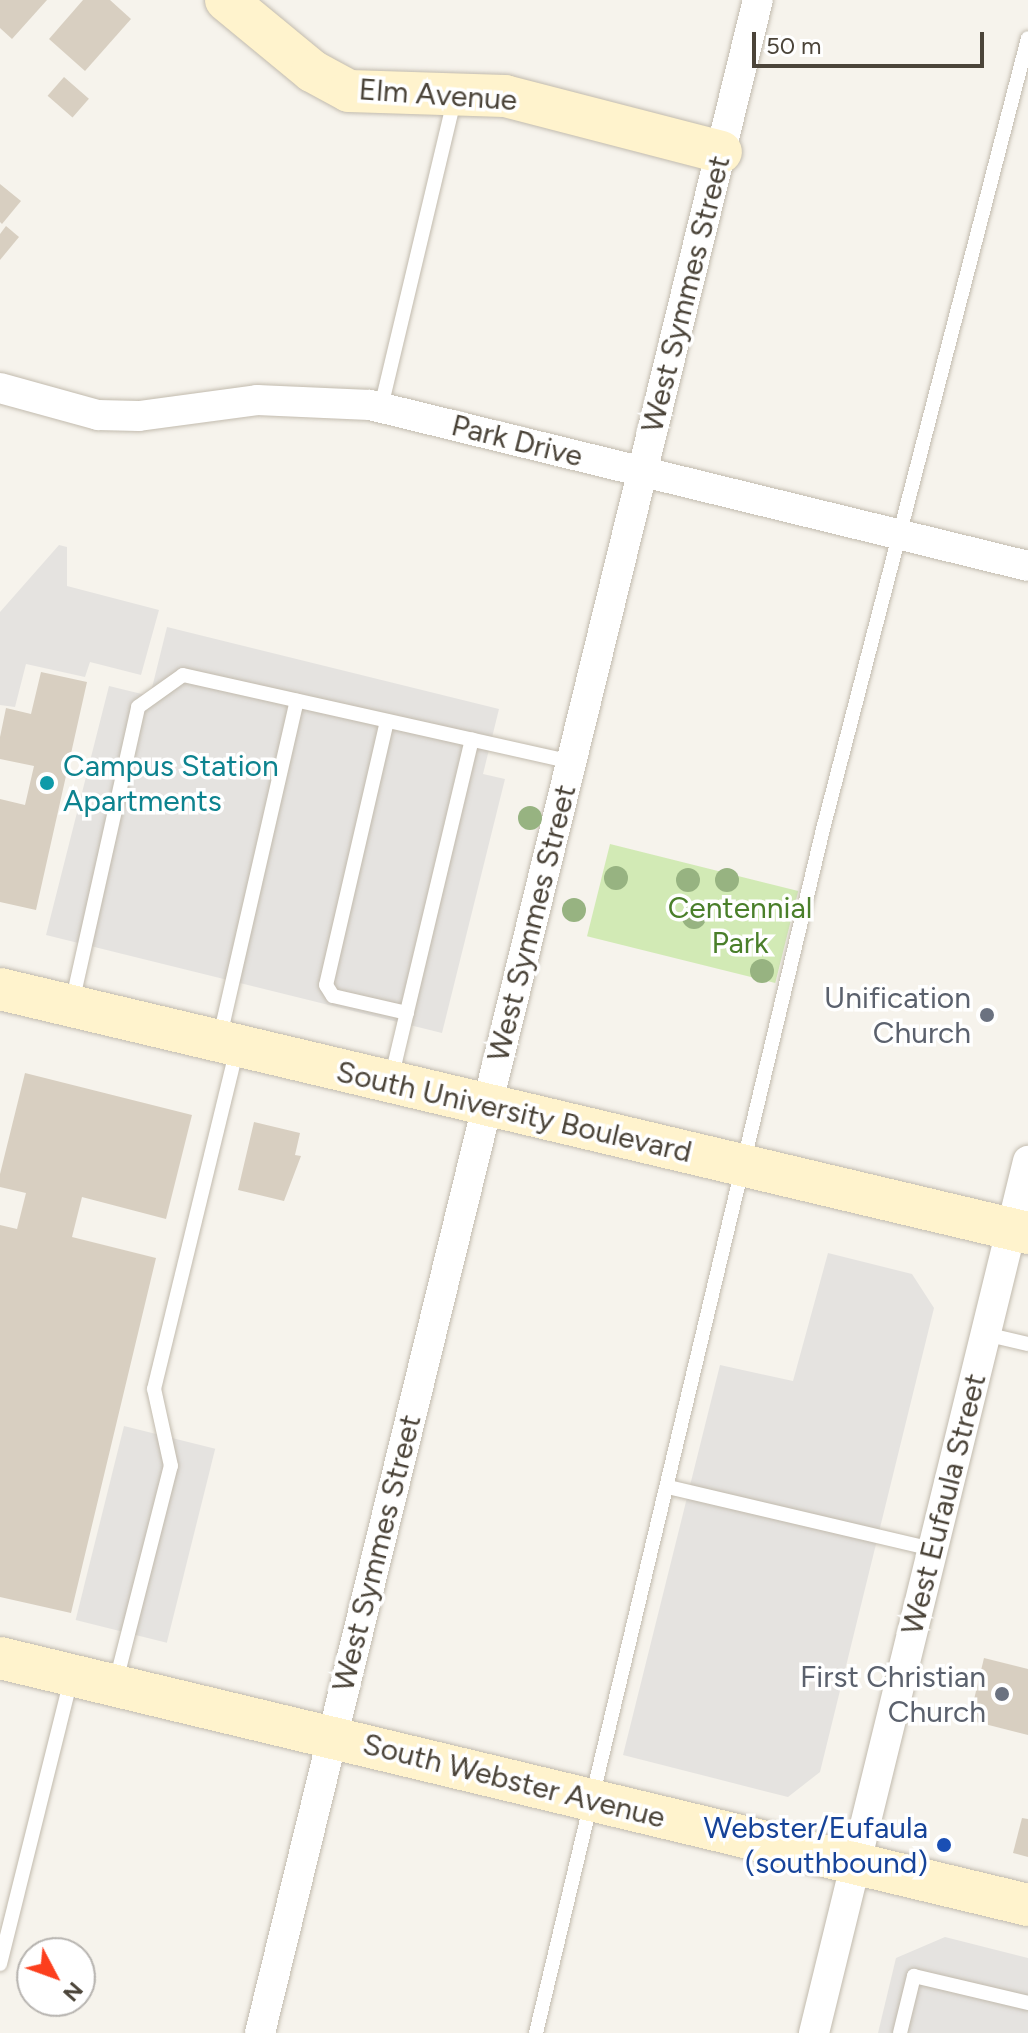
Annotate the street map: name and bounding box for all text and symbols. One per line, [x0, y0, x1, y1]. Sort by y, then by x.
scale bar [756, 16, 988, 66]
text: 50 m [766, 31, 822, 60]
street label: Elm Avenue [358, 72, 518, 118]
street label: West Symmes Street [634, 152, 738, 436]
street label: Park Drive [448, 407, 586, 475]
place label: Campus Station Apartments [63, 748, 279, 818]
marker: Campus Station Apartments [38, 774, 56, 792]
street label: West Symmes Street [480, 781, 584, 1065]
park label: Centennial Park [668, 890, 812, 960]
place label: Unification Church [824, 980, 971, 1050]
marker: Unification Church [978, 1006, 996, 1024]
street label: South University Boulevard [333, 1054, 695, 1170]
street label: West Eufaula Street [894, 1370, 994, 1638]
street label: West Symmes Street [325, 1411, 429, 1695]
place label: First Christian Church [800, 1659, 986, 1730]
marker: First Christian Church [993, 1685, 1011, 1703]
street label: South Webster Avenue [359, 1726, 669, 1836]
place label: Webster/Eufaula (southbound) [704, 1810, 928, 1880]
marker: Webster/Eufaula (southbound) [935, 1836, 953, 1854]
north arrow [16, 1937, 96, 2017]
text: N [57, 1976, 89, 2007]

